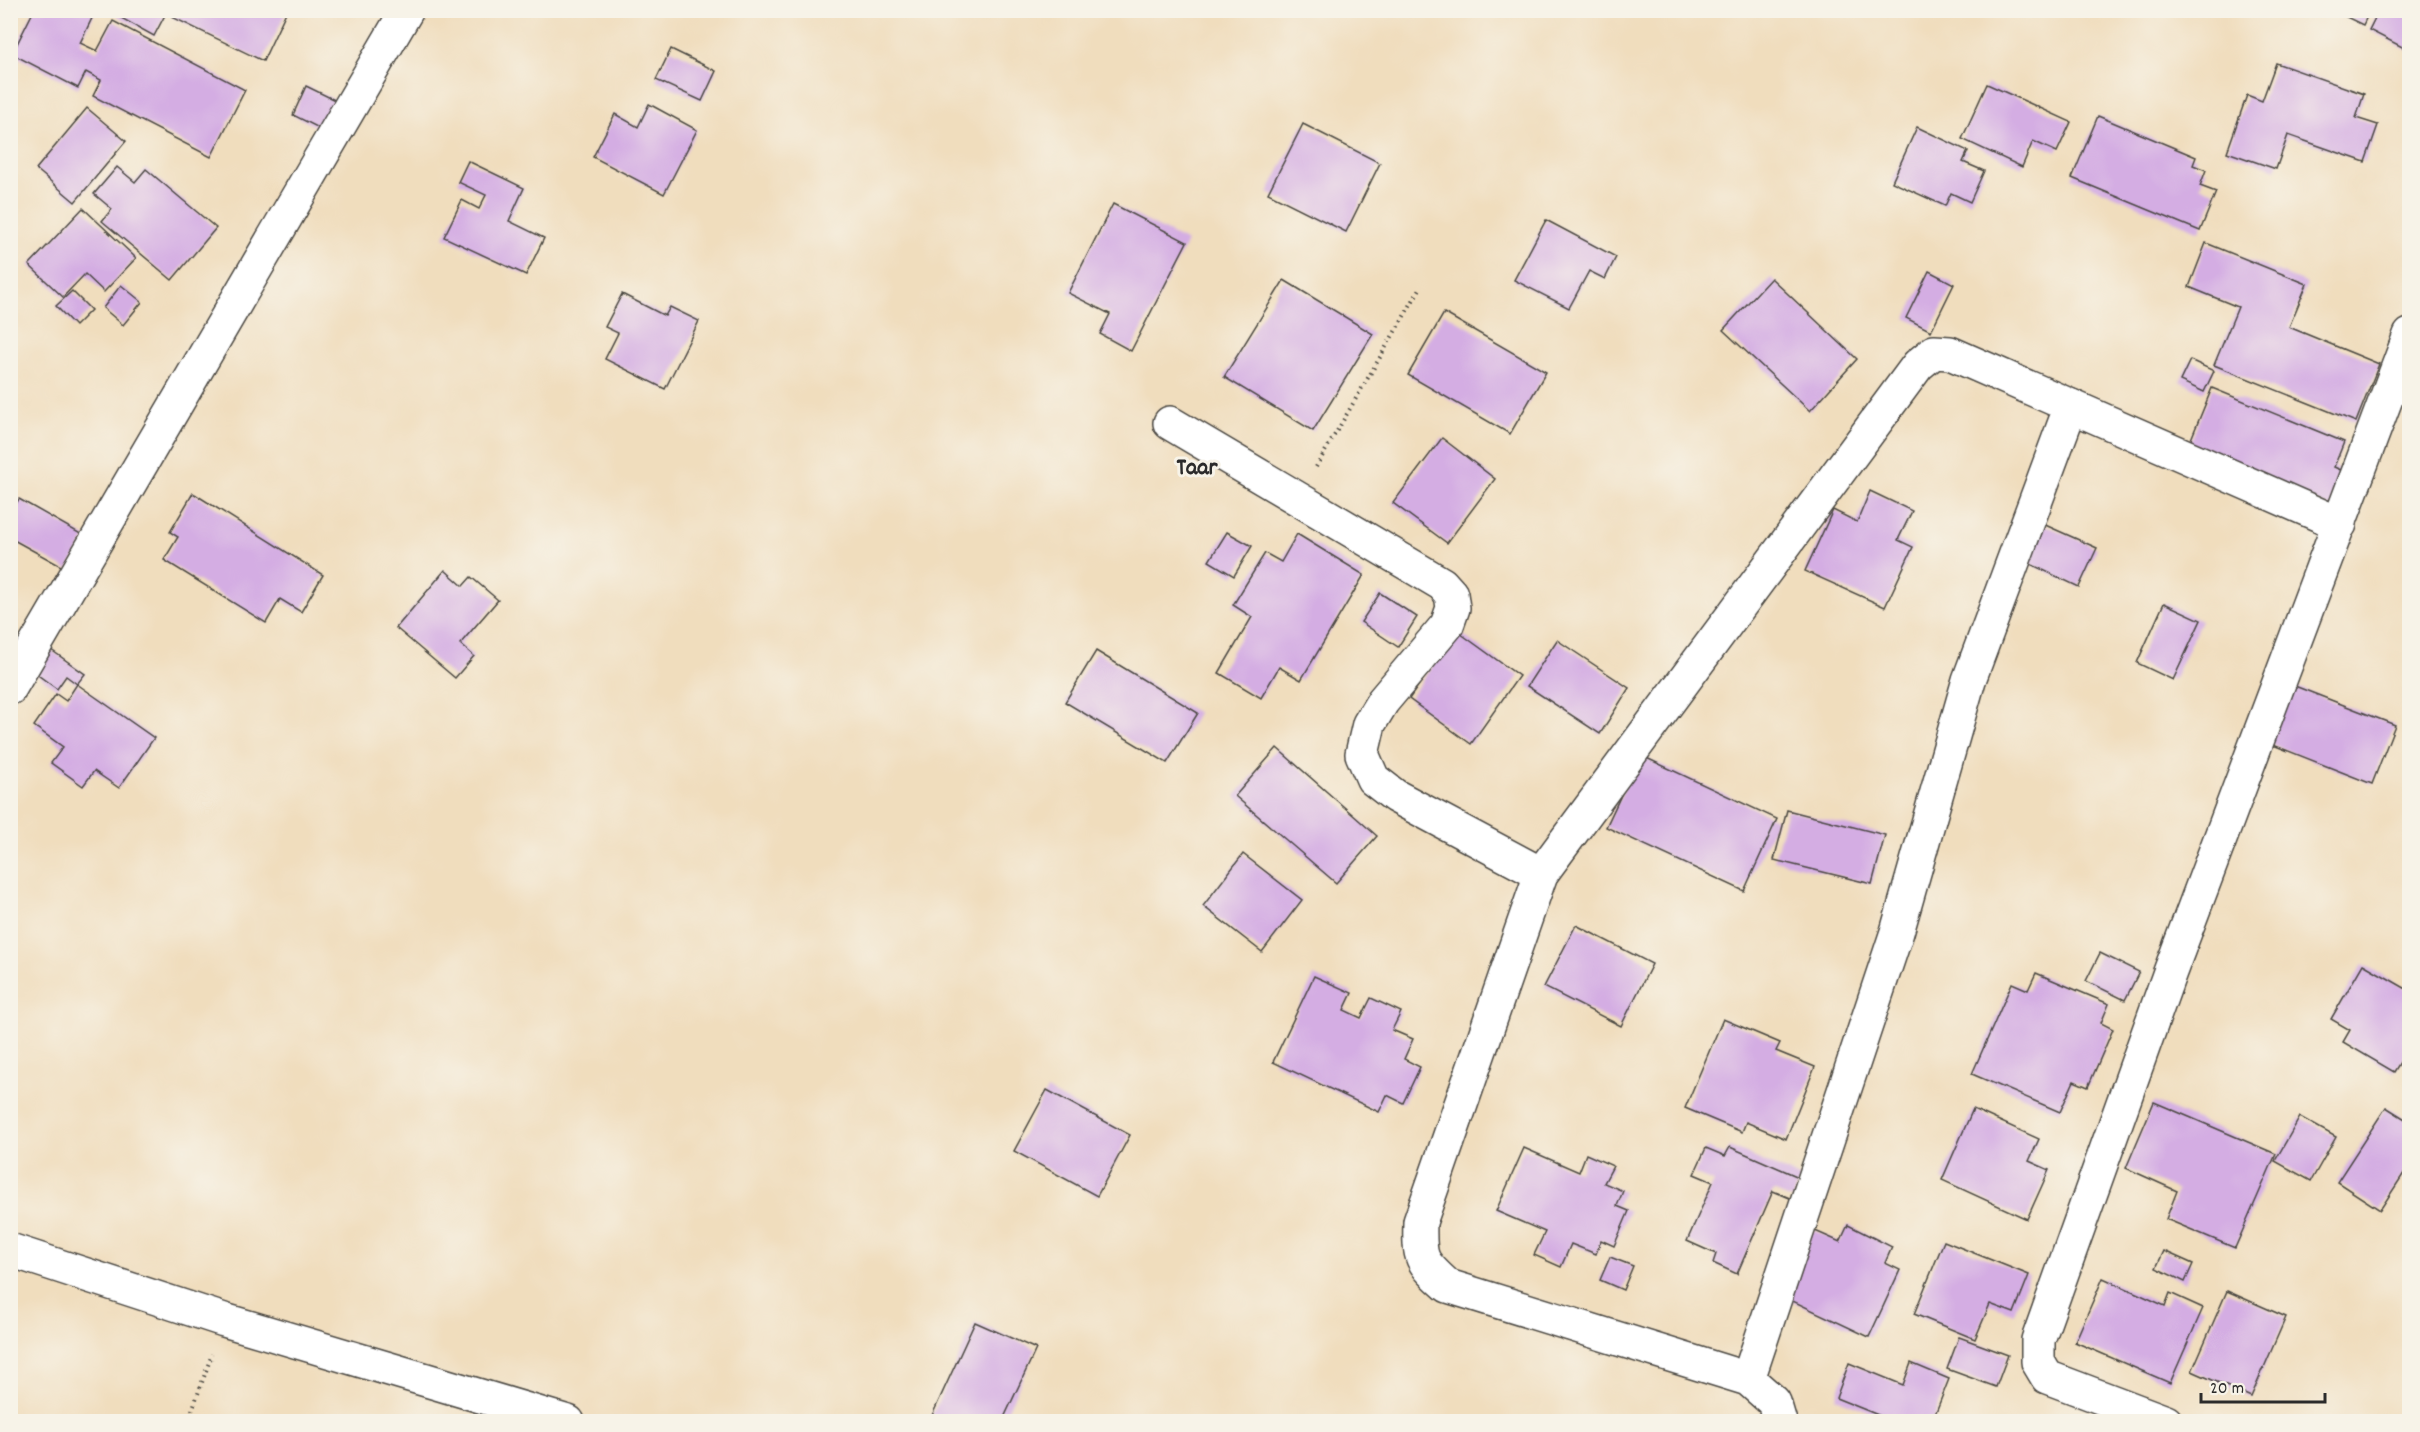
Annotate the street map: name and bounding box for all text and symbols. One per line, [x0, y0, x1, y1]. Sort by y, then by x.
district label: Taar [1176, 452, 1219, 486]
scale bar [2201, 1366, 2326, 1404]
text: 20 m [2210, 1377, 2244, 1402]

